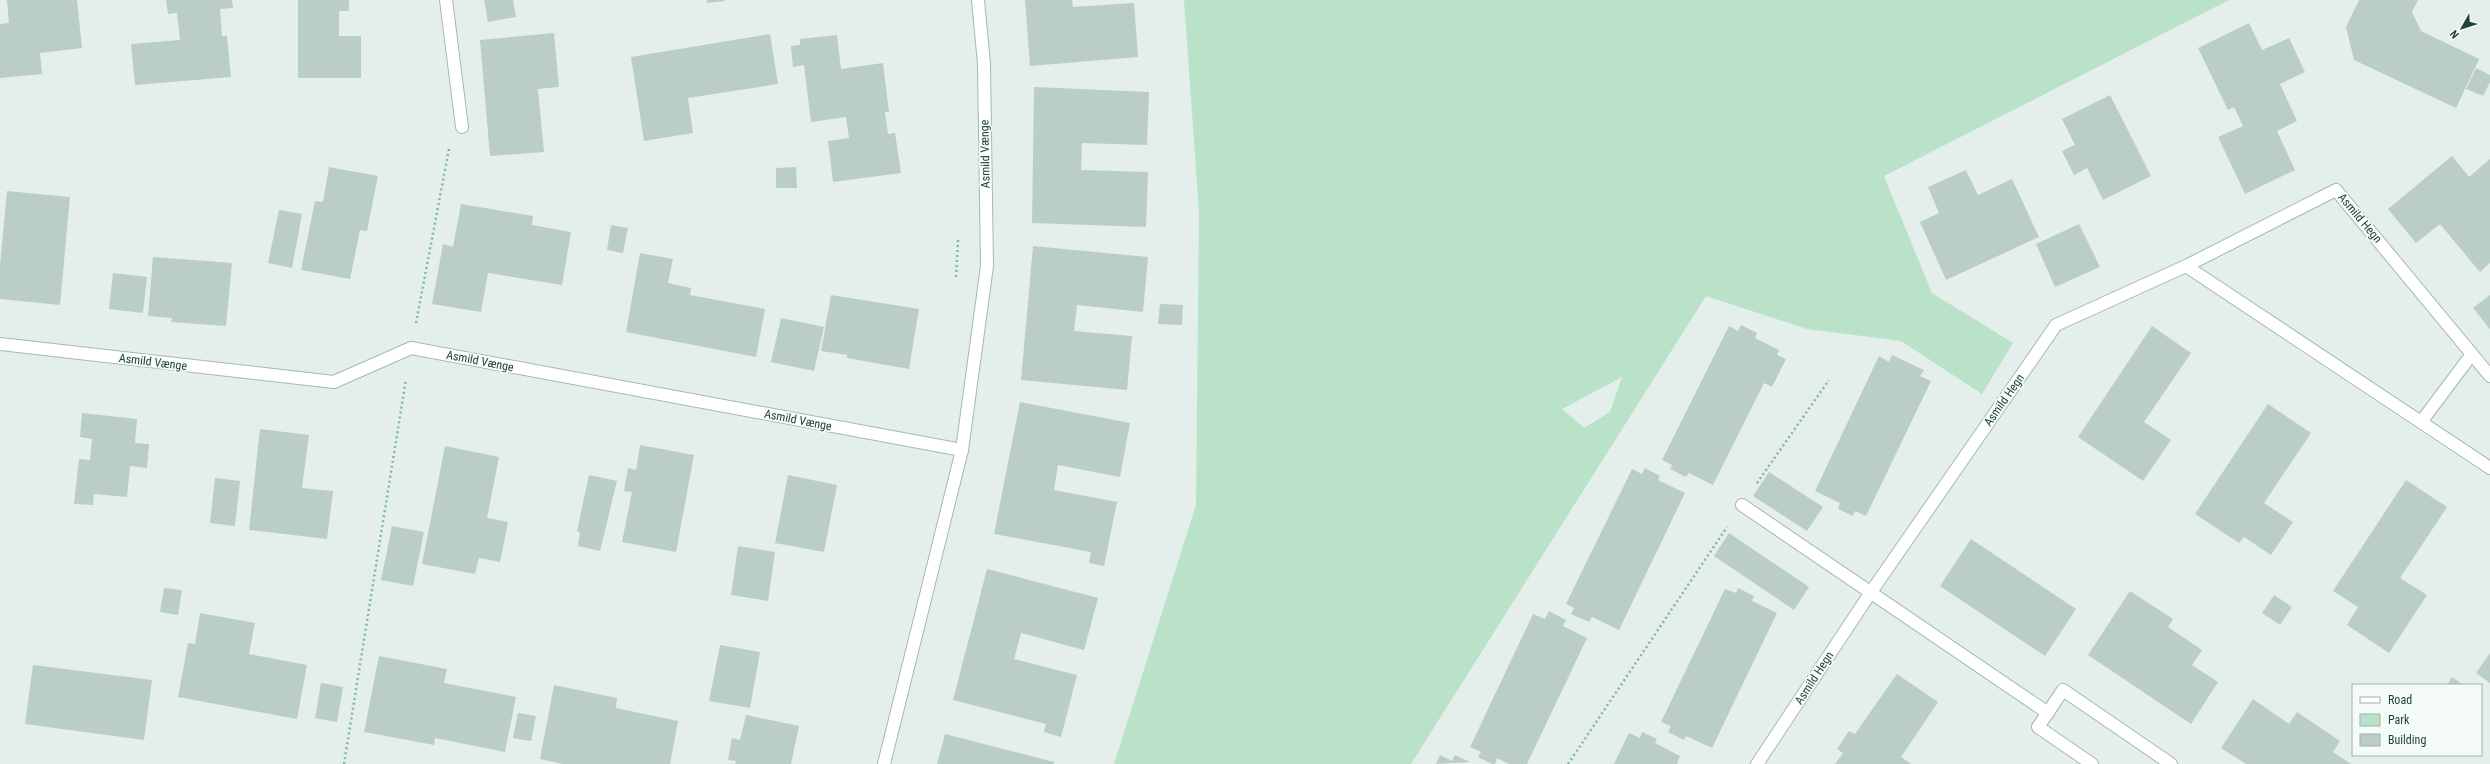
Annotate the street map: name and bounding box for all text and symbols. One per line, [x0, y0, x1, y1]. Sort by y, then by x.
north arrow [2442, 8, 2482, 48]
text: N [2447, 27, 2462, 41]
street label: Asmild Vænge [977, 119, 993, 188]
street label: Asmild Hegn [2335, 190, 2385, 246]
street label: Asmild Vænge [445, 348, 515, 374]
street label: Asmild Vænge [118, 351, 188, 373]
street label: Asmild Hegn [1981, 371, 2027, 429]
street label: Asmild Vænge [763, 407, 833, 433]
street label: Asmild Hegn [1792, 649, 1836, 707]
legend [2352, 684, 2482, 756]
text: Road [2388, 693, 2412, 707]
text: Park [2388, 713, 2410, 727]
text: Building [2388, 733, 2426, 747]

